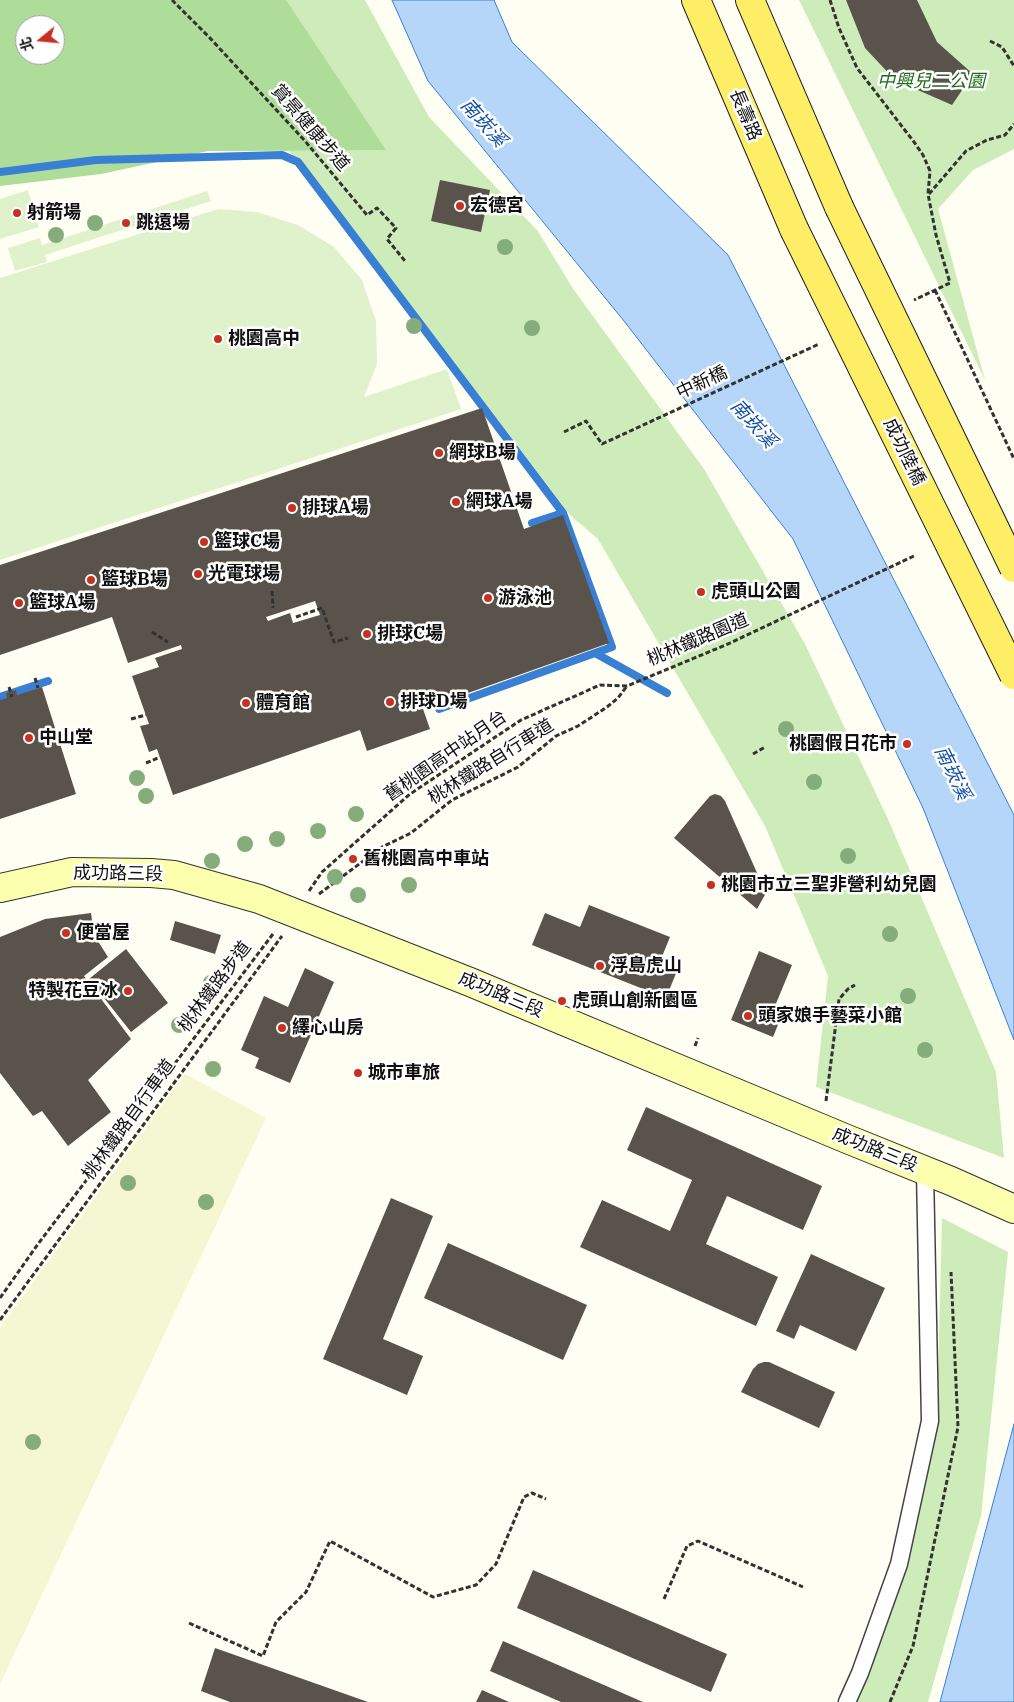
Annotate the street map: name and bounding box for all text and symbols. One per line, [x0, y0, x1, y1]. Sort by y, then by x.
north arrow [15, 15, 65, 65]
text: 北 [16, 35, 37, 53]
park label: 中興兒二公園 [877, 71, 985, 93]
street label: 賞景健康步道 [266, 80, 354, 176]
street label: 長壽路 [725, 86, 765, 144]
water label: 南崁溪 [455, 94, 511, 152]
place label: 宏德宮 [470, 195, 524, 217]
marker: 宏德宮 [454, 200, 466, 212]
place label: 射箭場 [27, 202, 81, 224]
marker: 射箭場 [11, 207, 23, 219]
place label: 跳遠場 [136, 212, 190, 234]
marker: 跳遠場 [120, 217, 132, 229]
place label: 桃園高中 [228, 328, 300, 350]
marker: 桃園高中 [212, 333, 224, 345]
street label: 中新橋 [673, 362, 731, 404]
water label: 南崁溪 [725, 395, 781, 453]
street label: 成功陸橋 [879, 415, 929, 489]
place label: 網球B場 [449, 442, 516, 464]
marker: 網球B場 [433, 447, 445, 459]
place label: 網球A場 [466, 491, 533, 513]
marker: 網球A場 [450, 496, 462, 508]
place label: 排球A場 [302, 497, 369, 519]
marker: 排球A場 [286, 502, 298, 514]
place label: 籃球C場 [214, 531, 280, 553]
marker: 籃球C場 [198, 536, 210, 548]
place label: 光電球場 [208, 563, 280, 585]
marker: 光電球場 [192, 568, 204, 580]
place label: 籃球B場 [101, 569, 168, 591]
marker: 籃球B場 [85, 574, 97, 586]
place label: 虎頭山公園 [711, 581, 801, 603]
marker: 虎頭山公園 [695, 586, 707, 598]
place label: 游泳池 [498, 587, 552, 609]
place label: 籃球A場 [29, 592, 96, 614]
marker: 游泳池 [482, 592, 494, 604]
marker: 籃球A場 [13, 597, 25, 609]
street label: 桃林鐵路園道 [644, 609, 752, 671]
place label: 排球C場 [377, 623, 443, 645]
marker: 排球C場 [361, 628, 373, 640]
place label: 排球D場 [400, 691, 468, 713]
place label: 體育館 [256, 692, 310, 714]
marker: 排球D場 [384, 696, 396, 708]
marker: 體育館 [240, 697, 252, 709]
street label: 舊桃園高中站月台 [381, 706, 511, 806]
street label: 桃林鐵路自行車道 [424, 715, 558, 809]
place label: 中山堂 [39, 727, 93, 749]
marker: 中山堂 [23, 732, 35, 744]
place label: 桃園假日花市 [789, 733, 897, 755]
marker: 桃園假日花市 [901, 738, 913, 750]
water label: 南崁溪 [929, 742, 975, 804]
place label: 舊桃園高中車站 [363, 848, 489, 870]
marker: 舊桃園高中車站 [347, 853, 359, 865]
street label: 成功路三段 [73, 862, 163, 886]
place label: 桃園市立三聖非營利幼兒園 [721, 874, 937, 896]
marker: 桃園市立三聖非營利幼兒園 [705, 879, 717, 891]
place label: 便當屋 [76, 922, 130, 944]
marker: 便當屋 [60, 927, 72, 939]
street label: 桃林鐵路步道 [174, 937, 256, 1037]
place label: 浮島虎山 [610, 955, 682, 977]
marker: 浮島虎山 [594, 960, 606, 972]
street label: 成功路三段 [455, 967, 547, 1023]
place label: 特製花豆冰 [28, 980, 118, 1002]
marker: 特製花豆冰 [122, 985, 134, 997]
place label: 虎頭山創新園區 [572, 990, 698, 1012]
marker: 虎頭山創新園區 [556, 995, 568, 1007]
place label: 頭家娘手藝菜小館 [758, 1005, 902, 1027]
marker: 頭家娘手藝菜小館 [742, 1010, 754, 1022]
place label: 繹心山房 [292, 1017, 364, 1039]
marker: 繹心山房 [276, 1022, 288, 1034]
street label: 桃林鐵路自行車道 [78, 1055, 180, 1185]
place label: 城市車旅 [368, 1062, 440, 1084]
marker: 城市車旅 [352, 1067, 364, 1079]
street label: 成功路三段 [829, 1123, 921, 1177]

